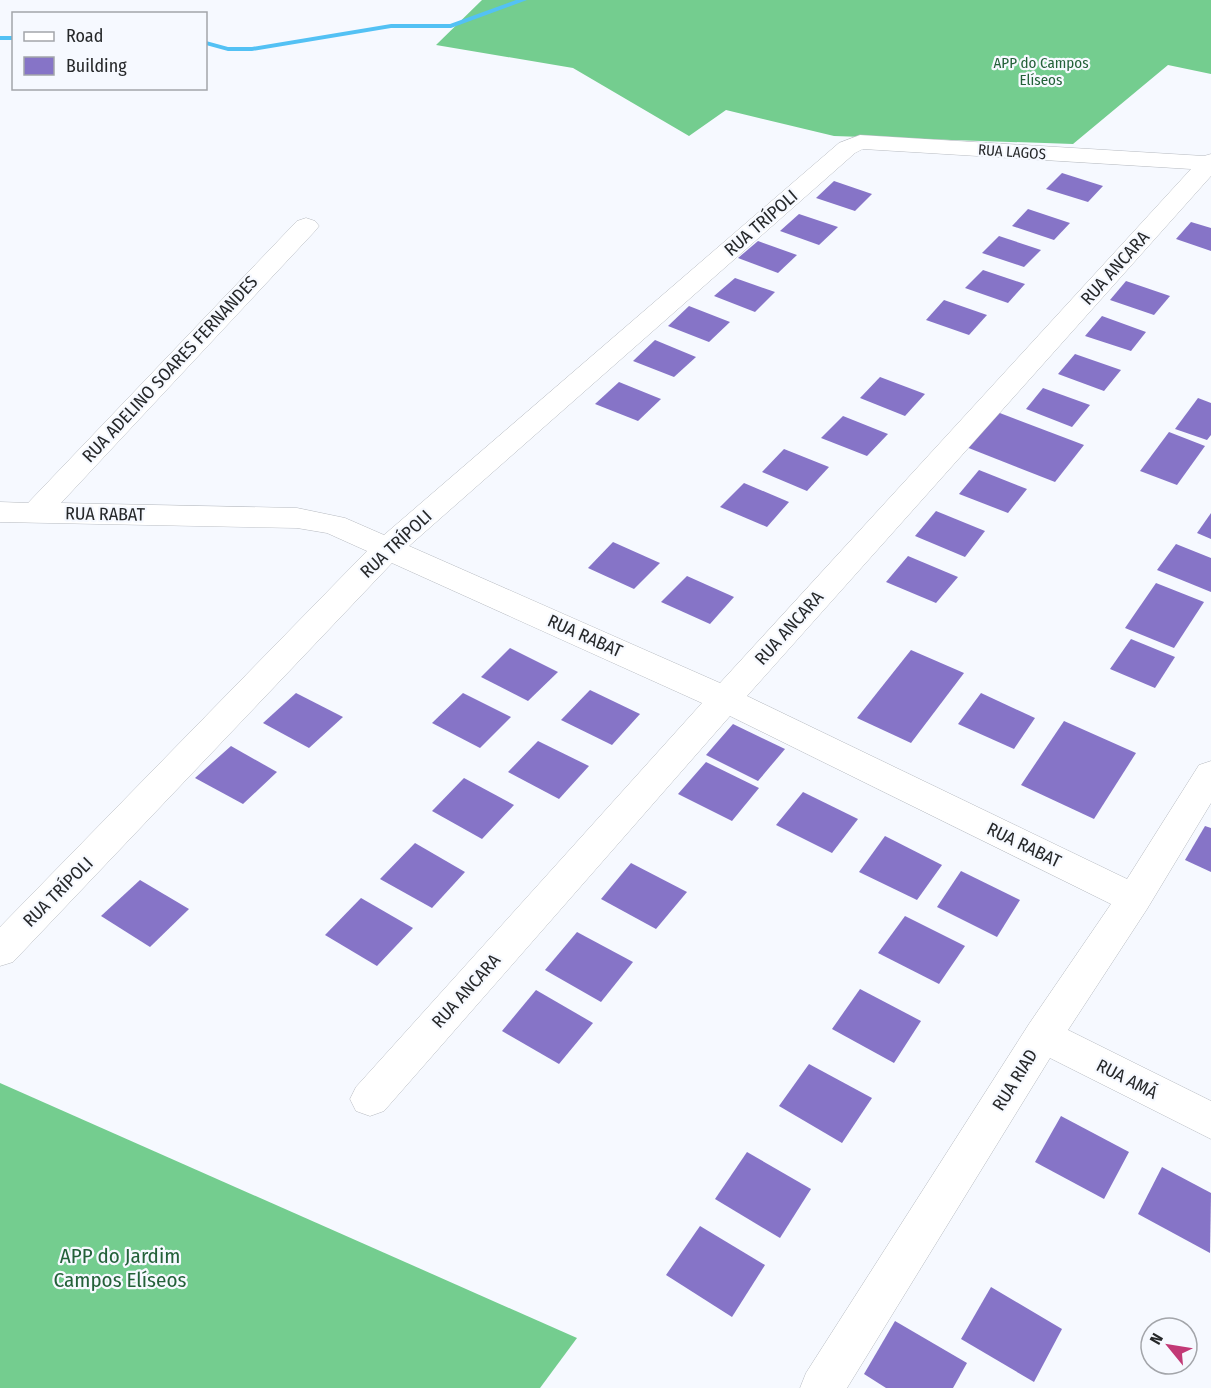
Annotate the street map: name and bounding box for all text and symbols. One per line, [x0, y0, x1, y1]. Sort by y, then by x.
legend [12, 12, 207, 90]
text: Road [66, 25, 103, 47]
park label: APP do Campos Elíseos [993, 54, 1089, 89]
text: Building [66, 55, 127, 77]
street label: RUA LAGOS [977, 141, 1047, 163]
street label: RUA TRÍPOLI [719, 184, 802, 261]
street label: RUA ANCARA [1076, 226, 1154, 310]
street label: RUA ADELINO SOARES FERNANDES [78, 271, 262, 467]
street label: RUA RABAT [65, 502, 146, 526]
street label: RUA TRÍPOLI [355, 505, 436, 583]
street label: RUA ANCARA [750, 586, 828, 670]
street label: RUA RABAT [544, 610, 626, 663]
street label: RUA RABAT [983, 818, 1065, 873]
street label: RUA TRÍPOLI [18, 852, 98, 932]
street label: RUA ANCARA [427, 949, 505, 1033]
street label: RUA RIAD [988, 1045, 1042, 1115]
street label: RUA AMÃ [1093, 1054, 1162, 1104]
park label: APP do Jardim Campos Elíseos [54, 1243, 186, 1293]
north arrow [1139, 1316, 1199, 1376]
text: N [1146, 1330, 1167, 1348]

